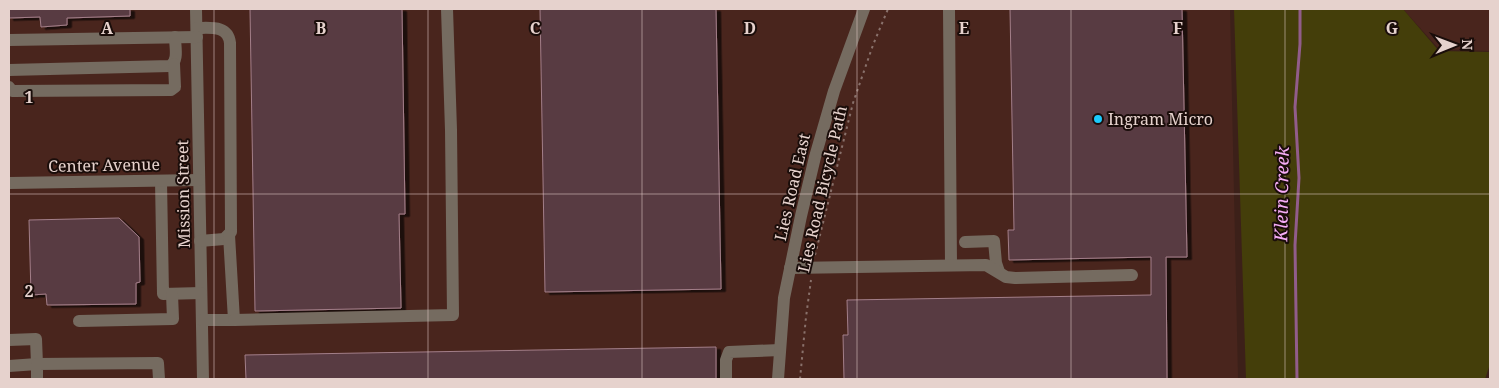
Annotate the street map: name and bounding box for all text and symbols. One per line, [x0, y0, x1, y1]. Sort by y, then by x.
text: A [101, 17, 114, 39]
text: B [316, 17, 327, 39]
text: C [530, 17, 541, 39]
text: D [744, 17, 756, 39]
text: E [959, 17, 969, 39]
text: F [1173, 17, 1183, 39]
text: G [1386, 17, 1398, 39]
north arrow [1429, 20, 1479, 70]
text: N [1458, 39, 1477, 50]
text: 1 [24, 86, 34, 108]
street label: Lies Road Bicycle Path [792, 104, 852, 274]
place label: Ingram Micro [1108, 108, 1213, 130]
marker: Ingram Micro [1092, 113, 1104, 125]
street label: Lies Road East [769, 131, 815, 243]
street label: Mission Street [171, 139, 195, 248]
water label: Klein Creek [1268, 145, 1294, 243]
street label: Center Avenue [48, 153, 160, 177]
text: 2 [24, 280, 34, 302]

